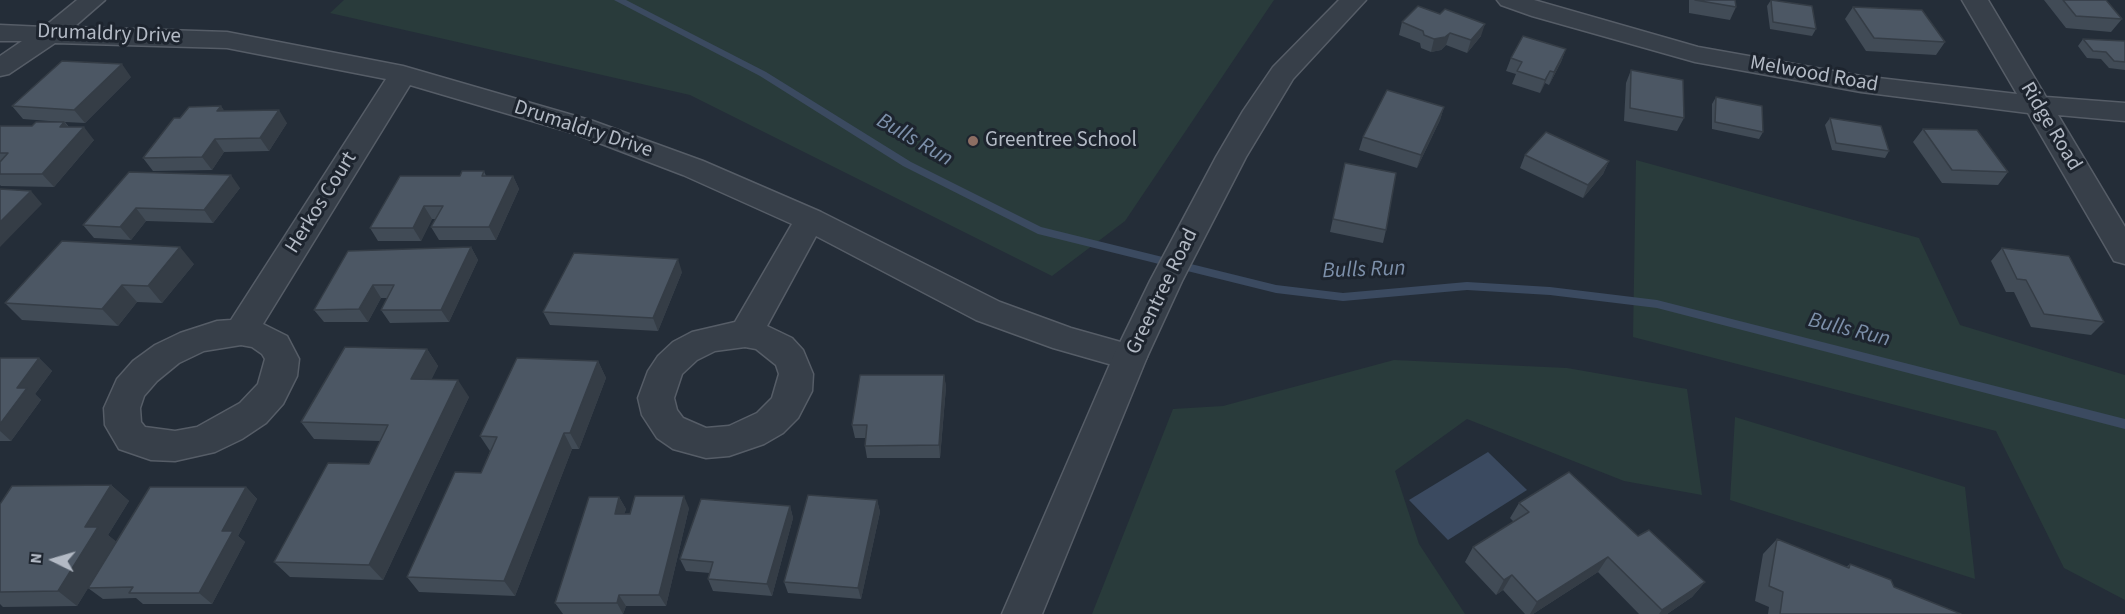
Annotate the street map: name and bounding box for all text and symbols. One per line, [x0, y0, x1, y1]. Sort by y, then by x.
street label: Drumaldry Drive [37, 20, 181, 50]
street label: Melwood Road [1748, 51, 1880, 99]
street label: Ridge Road [2014, 78, 2086, 176]
street label: Drumaldry Drive [511, 96, 655, 164]
water label: Bulls Run [871, 109, 957, 173]
place label: Greentree School [985, 128, 1137, 154]
marker: Greentree School [966, 134, 980, 148]
street label: Herkos Court [281, 148, 363, 258]
street label: Greentree Road [1122, 225, 1204, 359]
water label: Bulls Run [1322, 256, 1406, 286]
water label: Bulls Run [1805, 308, 1893, 354]
north arrow [24, 530, 84, 590]
text: N [25, 552, 47, 565]

